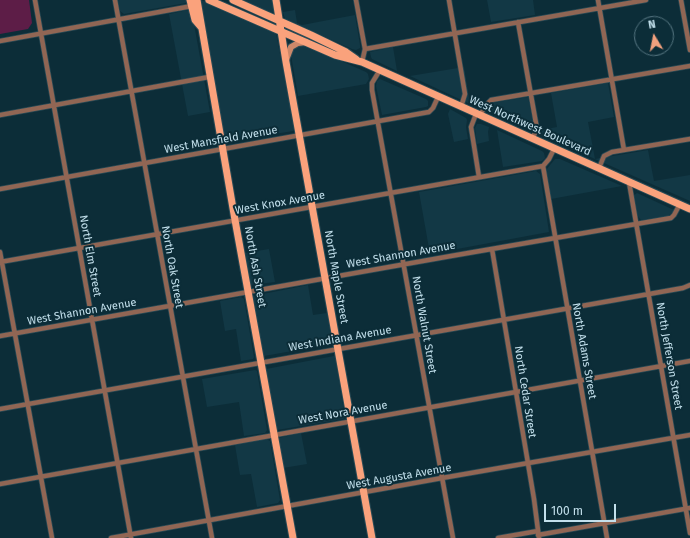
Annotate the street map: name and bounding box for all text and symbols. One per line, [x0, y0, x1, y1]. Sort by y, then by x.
north arrow [634, 16, 674, 56]
text: N [647, 18, 657, 32]
street label: West Northwest Boulevard [467, 93, 593, 159]
street label: West Mansfield Avenue [163, 124, 279, 156]
street label: West Knox Avenue [234, 189, 326, 217]
street label: North Elm Street [76, 214, 104, 298]
street label: North Oak Street [158, 225, 186, 309]
street label: North Ash Street [241, 225, 269, 309]
street label: North Maple Street [321, 229, 351, 325]
street label: West Shannon Avenue [345, 239, 457, 271]
street label: North Walnut Street [409, 275, 439, 375]
street label: West Shannon Avenue [26, 296, 138, 328]
street label: North Jefferson Street [653, 301, 685, 411]
street label: North Adams Street [569, 302, 599, 400]
street label: West Indiana Avenue [288, 323, 392, 355]
street label: North Cedar Street [511, 345, 539, 439]
street label: West Nora Avenue [297, 399, 389, 427]
street label: West Augusta Avenue [346, 461, 452, 493]
scale bar [546, 496, 618, 522]
text: 100 m [551, 504, 583, 518]

